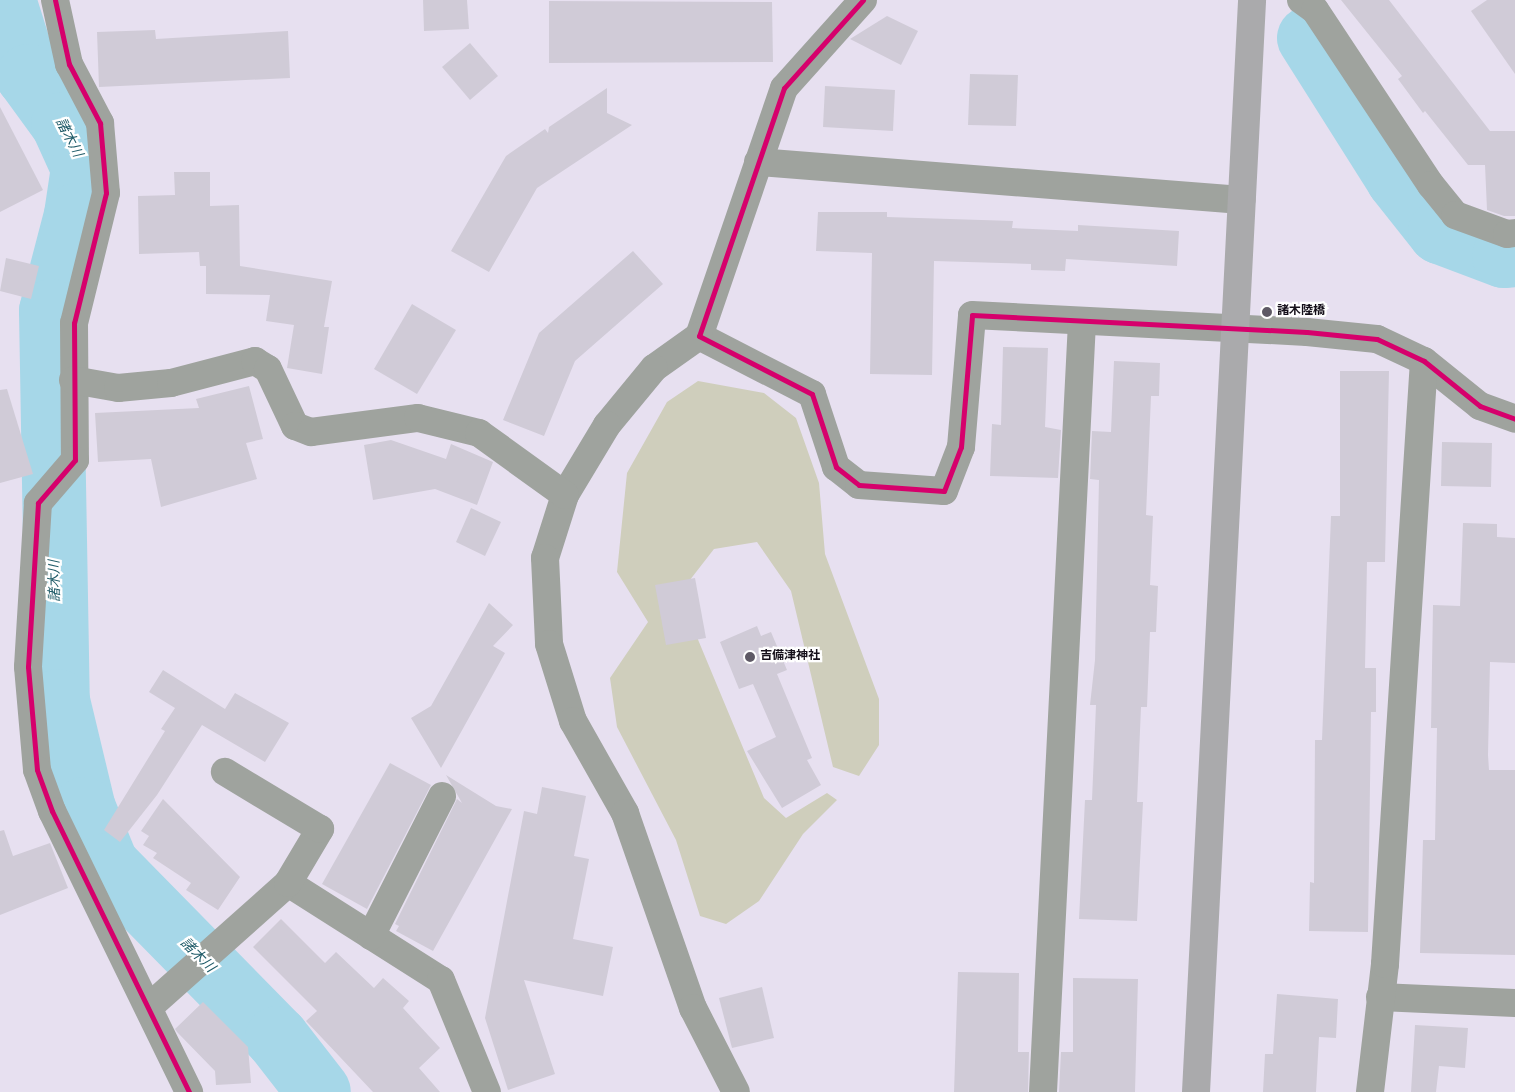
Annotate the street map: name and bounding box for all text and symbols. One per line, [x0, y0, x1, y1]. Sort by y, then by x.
water label: 諸木川 [51, 115, 85, 161]
place label: 諸木陸橋 [1277, 305, 1325, 319]
marker: 諸木陸橋 [1261, 306, 1273, 318]
water label: 諸木川 [47, 560, 65, 602]
place label: 吉備津神社 [760, 650, 820, 664]
marker: 吉備津神社 [744, 651, 756, 663]
water label: 諸木川 [176, 935, 218, 977]

